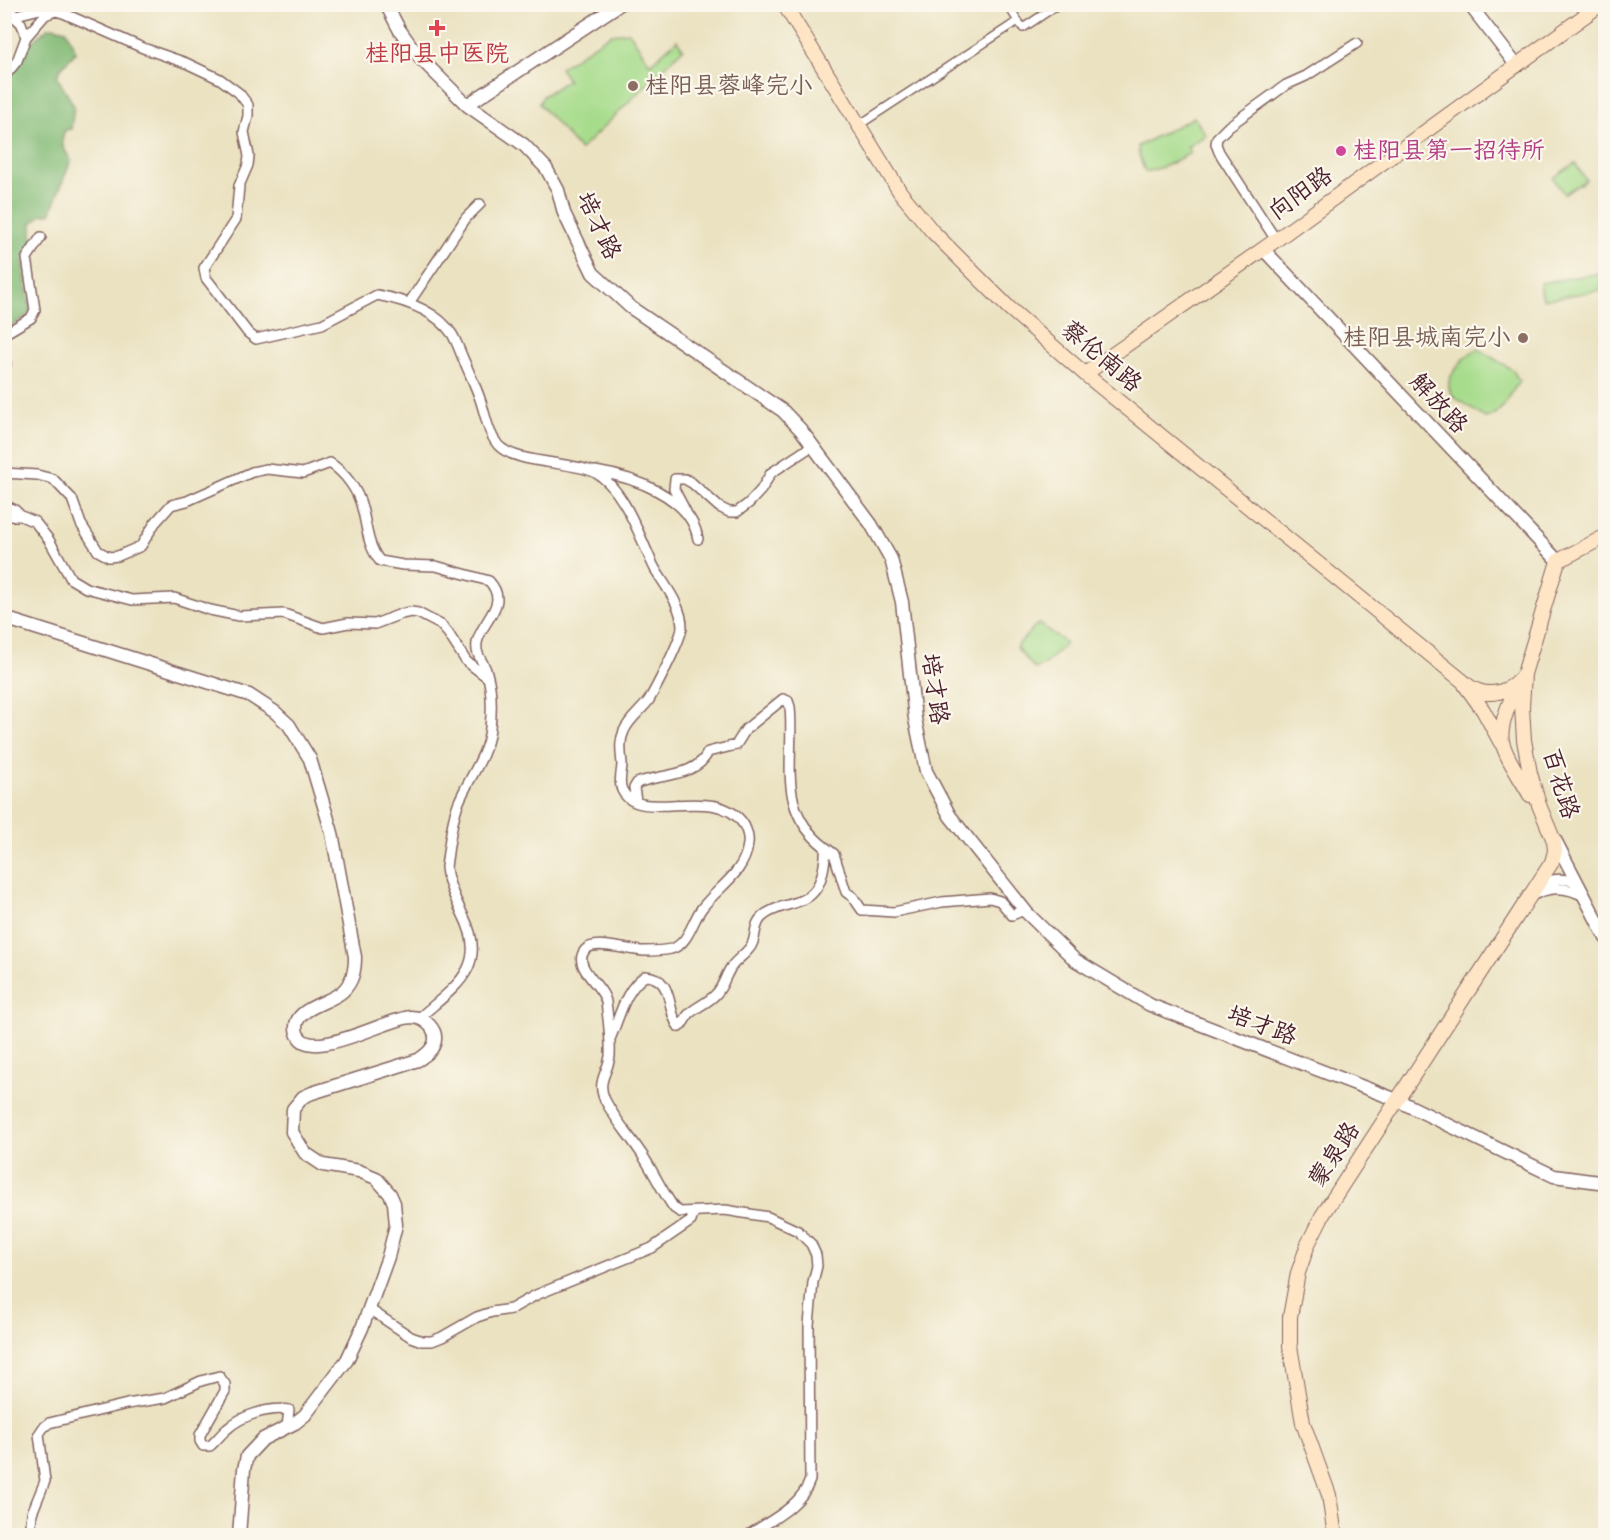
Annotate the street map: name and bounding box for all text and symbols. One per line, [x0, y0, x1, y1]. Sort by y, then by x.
marker: 桂阳县中医院 [428, 19, 446, 37]
place label: 桂阳县中医院 [365, 39, 509, 70]
place label: 桂阳县蓉峰完小 [645, 71, 813, 102]
marker: 桂阳县蓉峰完小 [626, 79, 640, 93]
place label: 桂阳县第一招待所 [1353, 136, 1545, 167]
marker: 桂阳县第一招待所 [1334, 144, 1348, 158]
street label: 向阳路 [1263, 160, 1339, 228]
street label: 培才路 [569, 187, 627, 265]
street label: 蔡伦南路 [1054, 314, 1148, 400]
place label: 桂阳县城南完小 [1343, 323, 1511, 354]
marker: 桂阳县城南完小 [1516, 331, 1530, 345]
street label: 解放路 [1402, 367, 1474, 441]
street label: 培才路 [914, 651, 954, 727]
street label: 百花路 [1535, 745, 1585, 823]
street label: 培才路 [1223, 999, 1301, 1053]
street label: 蒙泉路 [1302, 1116, 1368, 1194]

